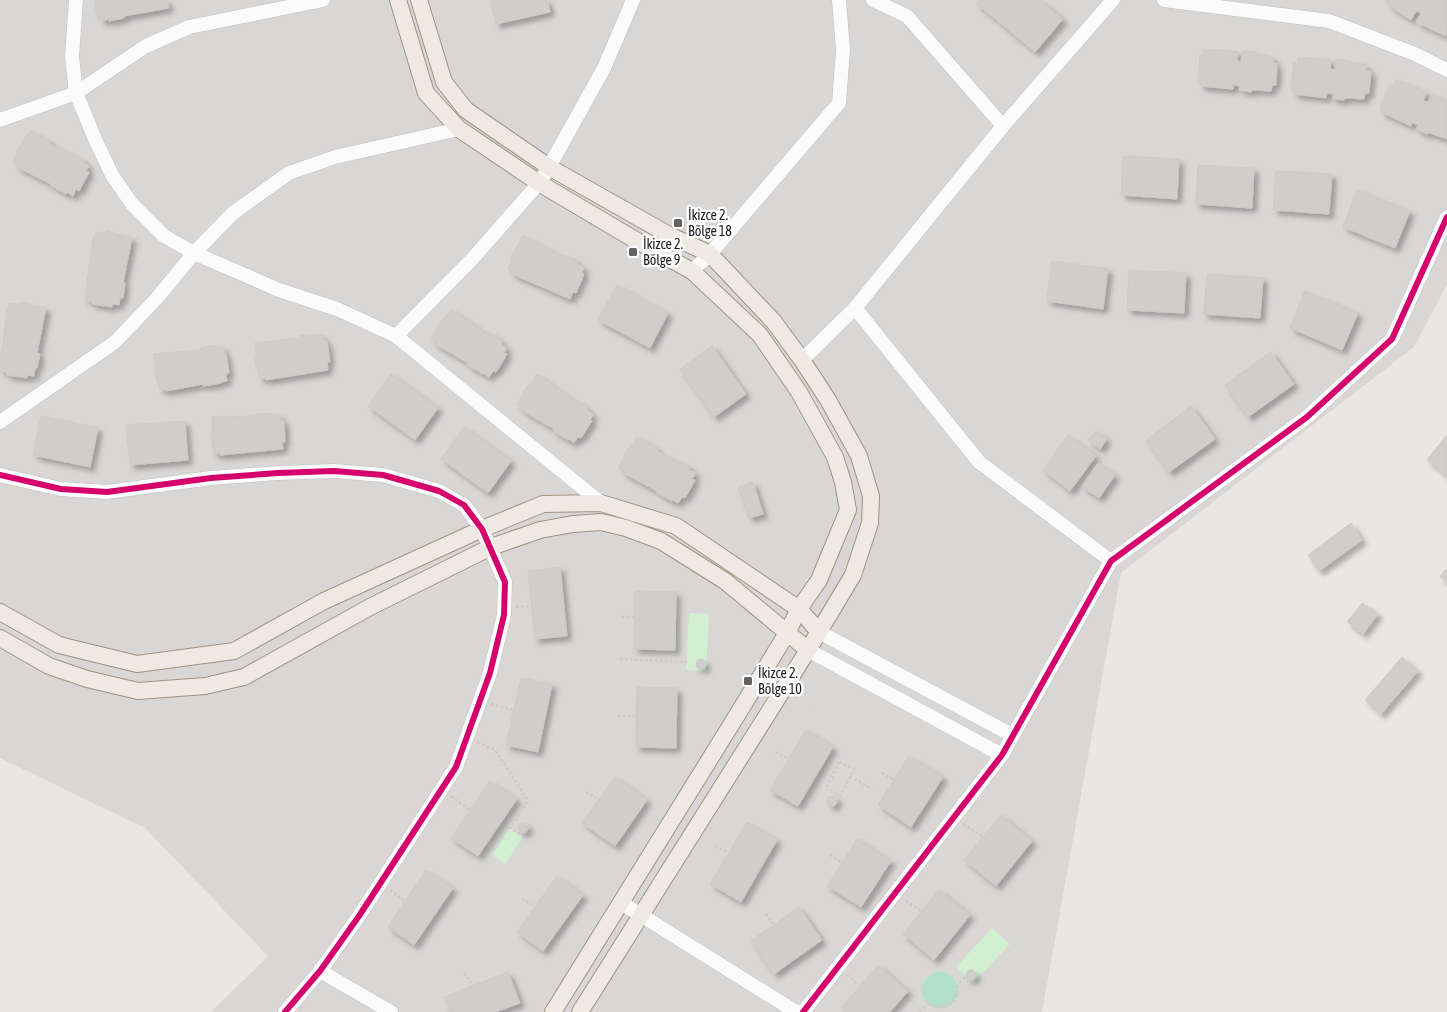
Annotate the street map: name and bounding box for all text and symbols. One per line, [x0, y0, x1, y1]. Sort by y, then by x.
place label: İkizce 2. Bölge 18 [688, 207, 732, 239]
marker: İkizce 2. Bölge 18 [672, 217, 684, 229]
place label: İkizce 2. Bölge 9 [643, 236, 683, 268]
marker: İkizce 2. Bölge 9 [627, 246, 639, 258]
place label: İkizce 2. Bölge 10 [758, 665, 802, 697]
marker: İkizce 2. Bölge 10 [742, 675, 754, 687]

